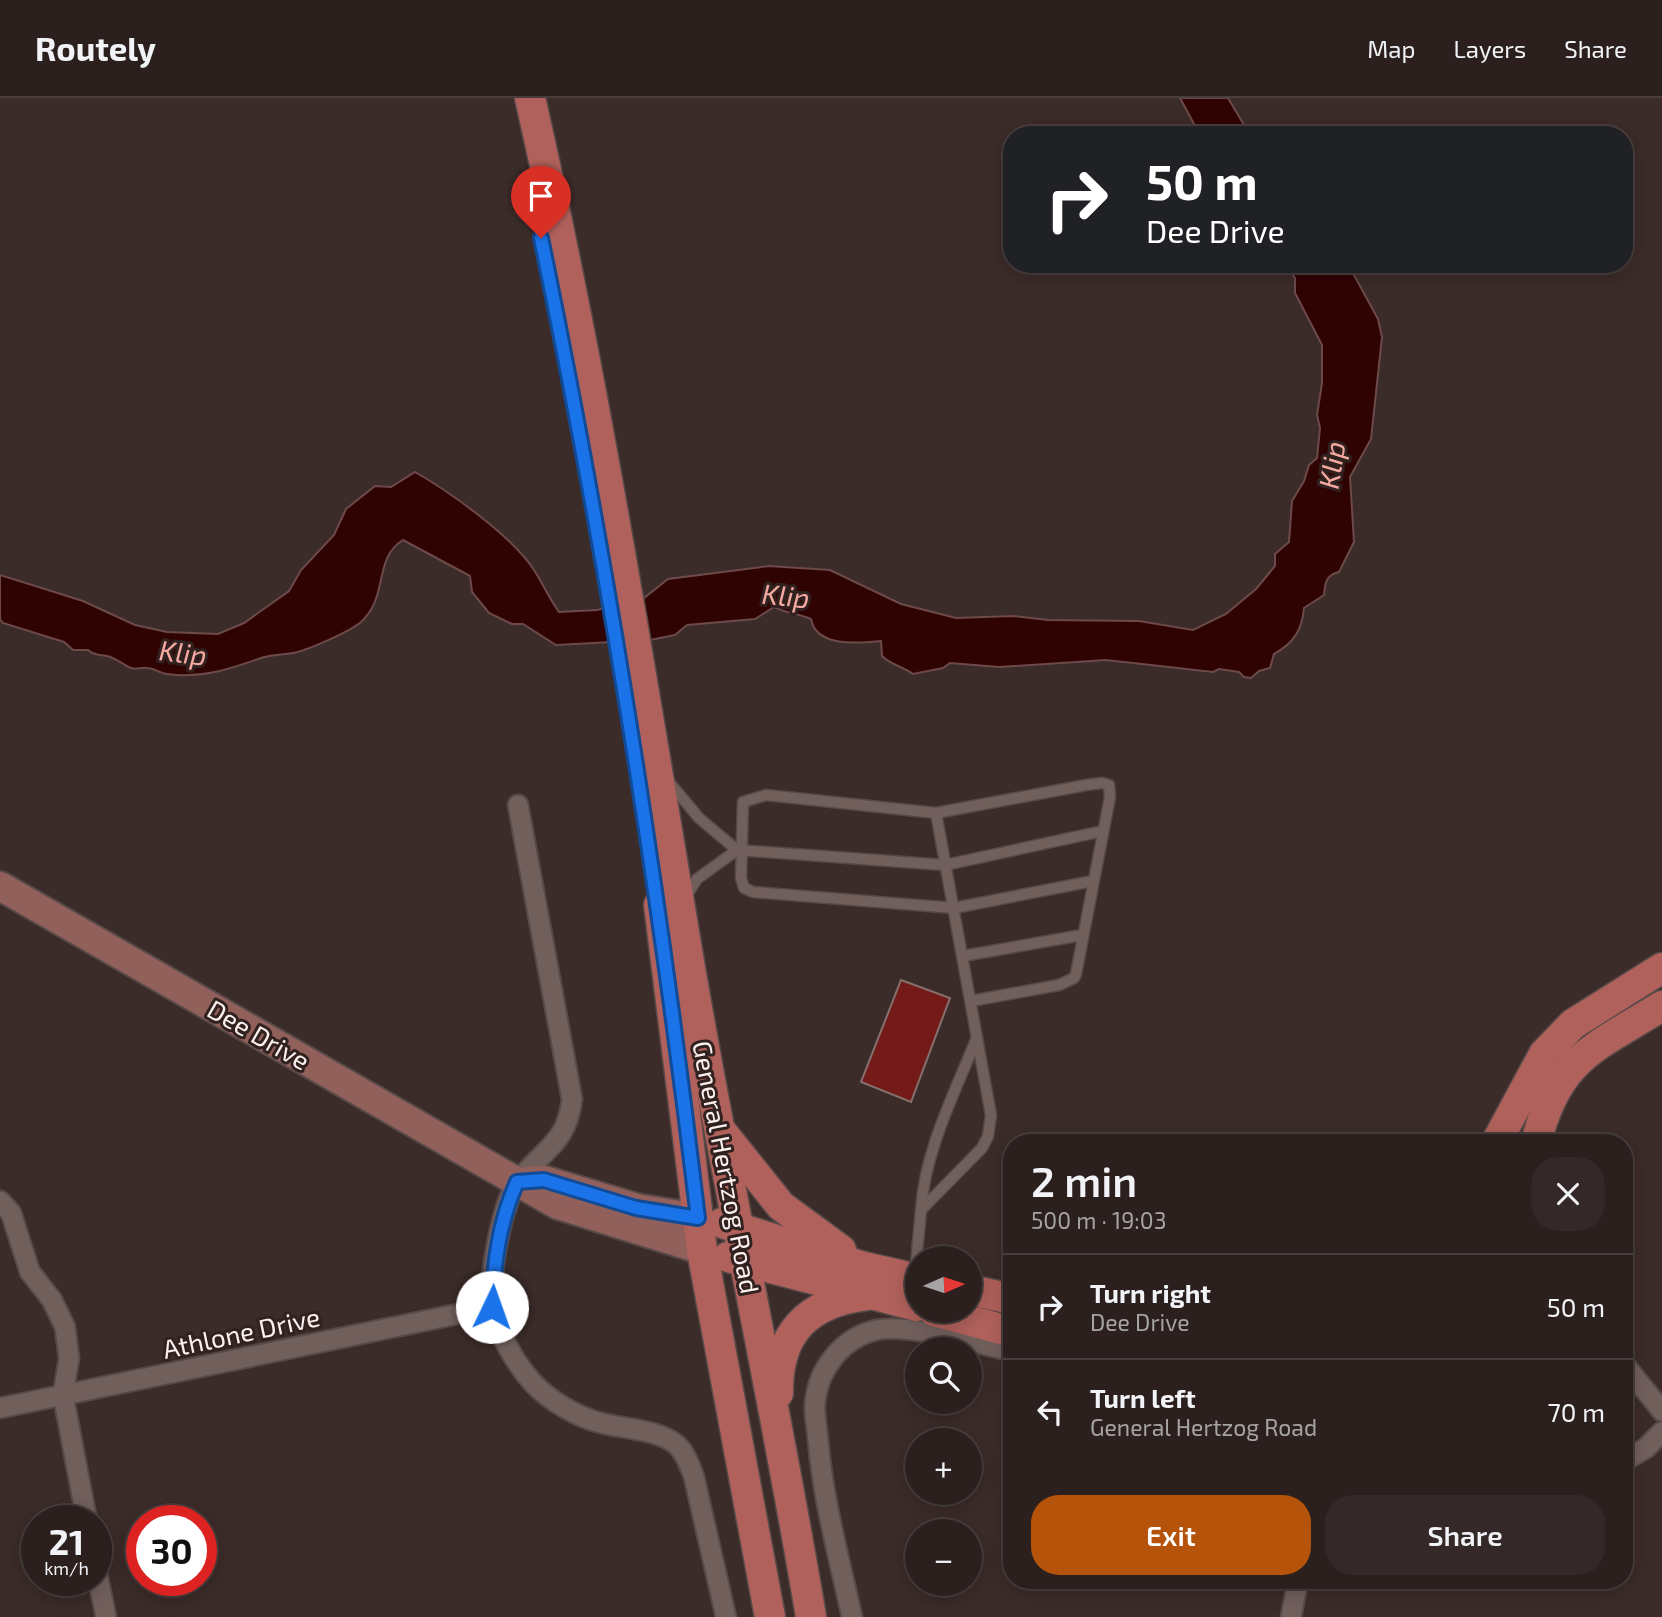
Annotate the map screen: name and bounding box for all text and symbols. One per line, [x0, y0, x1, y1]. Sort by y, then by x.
text: Routely [35, 28, 156, 68]
text: Map [1367, 34, 1415, 63]
text: Layers [1453, 34, 1526, 63]
text: Share [1564, 34, 1627, 63]
text: 50 m [1146, 151, 1258, 210]
icon: right [1031, 154, 1122, 245]
pin [511, 166, 571, 238]
icon: arrive [522, 177, 560, 215]
text: Dee Drive [1146, 211, 1285, 249]
water label: Klip [1310, 439, 1352, 491]
water label: Klip [760, 576, 812, 614]
water label: Klip [157, 632, 209, 672]
street label: Dee Drive [202, 992, 316, 1076]
street label: General Hertzog Road [687, 1038, 767, 1296]
text: 2 min [1031, 1155, 1137, 1205]
button: close [1531, 1157, 1605, 1231]
text: 500 m · 19:03 [1031, 1206, 1166, 1234]
north arrow [905, 1246, 982, 1323]
map controls [905, 1246, 982, 1596]
position arrow [455, 1270, 529, 1344]
text: Turn right [1090, 1277, 1211, 1308]
icon: right [1031, 1288, 1069, 1326]
text: 50 m [1547, 1291, 1605, 1322]
street label: Athlone Drive [160, 1300, 322, 1364]
text: Dee Drive [1090, 1308, 1190, 1336]
button: search [905, 1337, 982, 1414]
text: Turn left [1090, 1382, 1196, 1413]
icon: left [1031, 1393, 1069, 1431]
text: 70 m [1547, 1396, 1605, 1427]
text: General Hertzog Road [1090, 1413, 1317, 1441]
button: + [905, 1428, 982, 1505]
button: Exit [1031, 1495, 1311, 1575]
button: Share [1325, 1495, 1605, 1575]
speed limit sign: 30 [126, 1505, 217, 1596]
button: − [905, 1519, 982, 1596]
text: 21 [49, 1520, 84, 1562]
text: km/h [44, 1557, 89, 1579]

